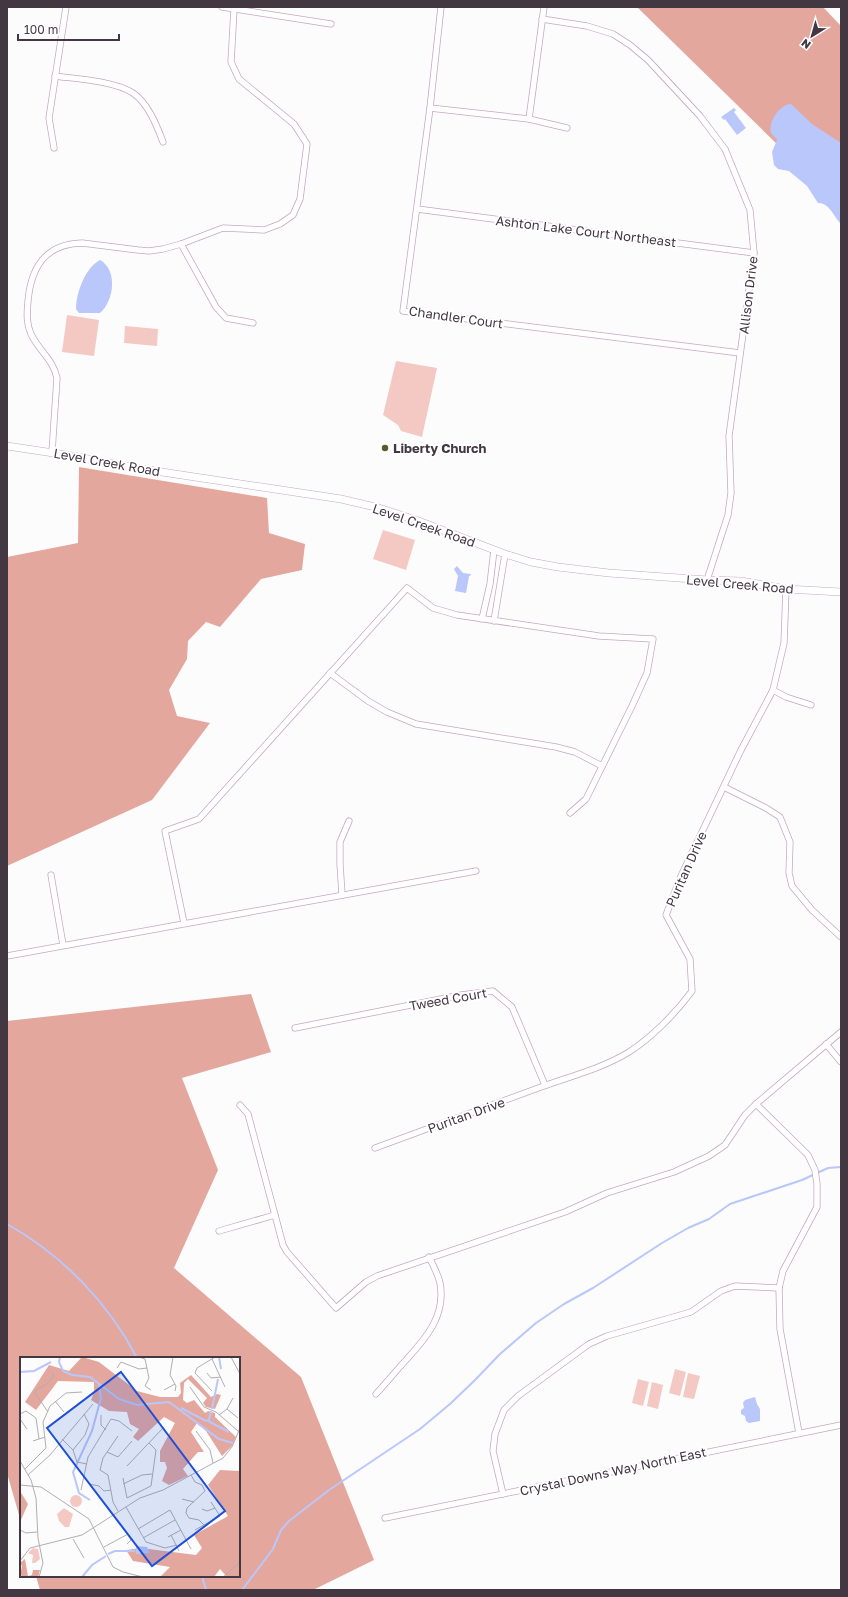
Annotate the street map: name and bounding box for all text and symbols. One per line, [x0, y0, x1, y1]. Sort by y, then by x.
scale bar [18, 16, 119, 42]
north arrow [792, 16, 832, 56]
text: 100 m [24, 22, 58, 37]
text: N [798, 37, 813, 52]
street label: Ashton Lake Court Northeast [495, 212, 677, 250]
street label: Allison Drive [735, 255, 761, 335]
street label: Chandler Court [408, 302, 504, 332]
place label: Liberty Church [393, 440, 487, 456]
marker: Liberty Church [380, 443, 390, 453]
street label: Level Creek Road [53, 445, 161, 479]
street label: Level Creek Road [370, 500, 478, 550]
street label: Level Creek Road [686, 571, 794, 597]
street label: Puritan Drive [662, 829, 710, 909]
street label: Tweed Court [408, 984, 488, 1014]
street label: Puritan Drive [425, 1094, 507, 1136]
inset map [20, 1357, 240, 1577]
street label: Crystal Downs Way North East [518, 1443, 708, 1499]

